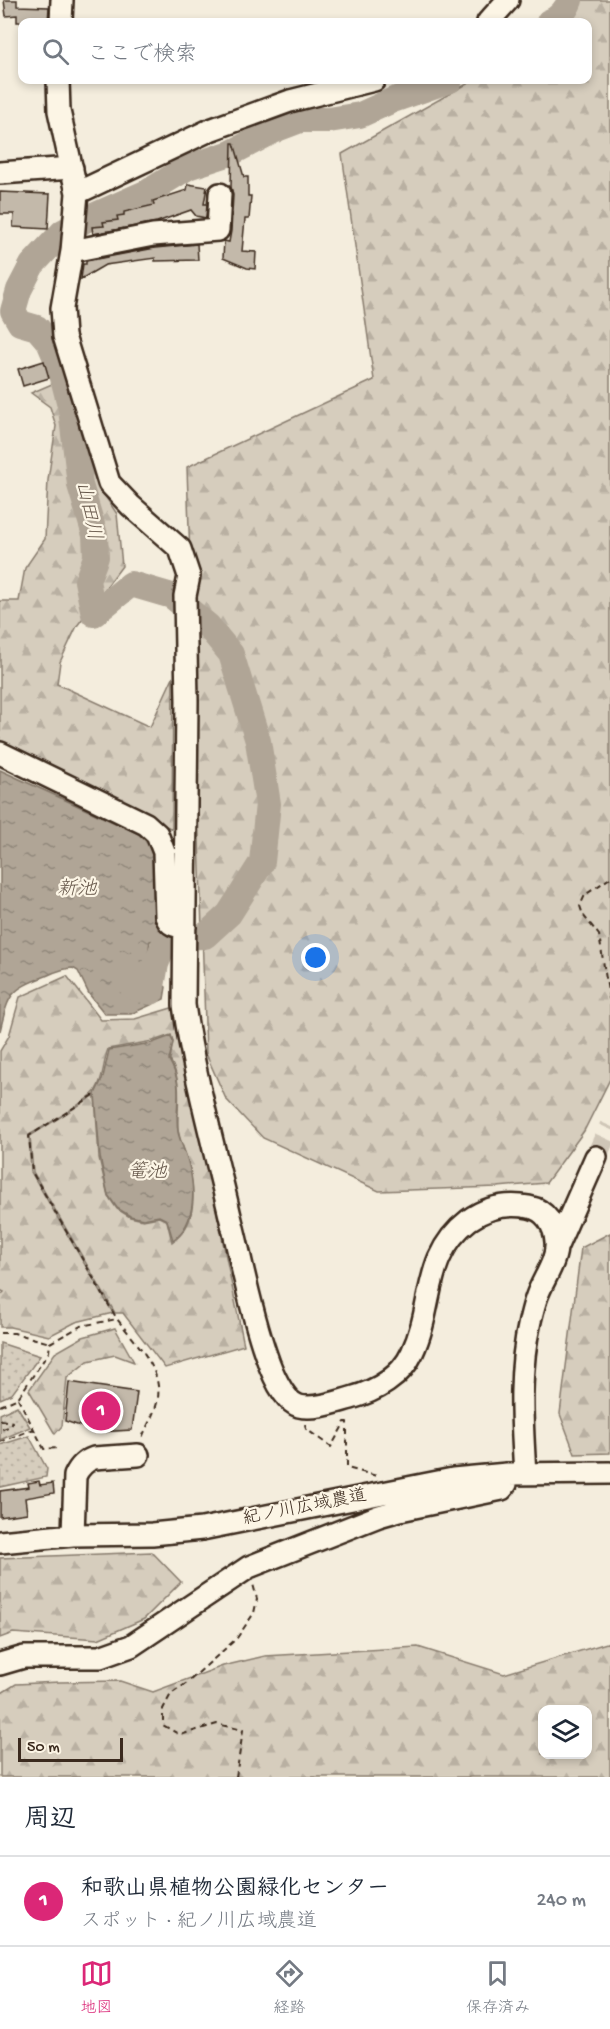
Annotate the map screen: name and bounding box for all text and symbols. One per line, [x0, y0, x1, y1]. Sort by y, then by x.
search box [18, 18, 592, 84]
icon: search [39, 35, 72, 68]
text: ここで検索 [87, 43, 197, 69]
water label: 山田川 [70, 479, 105, 543]
water label: 新池 [57, 878, 98, 902]
your location [301, 943, 330, 972]
water label: 篭池 [127, 1160, 168, 1185]
pin: 1 [82, 1388, 120, 1434]
street label: 紀ノ川広域農道 [241, 1485, 369, 1530]
map controls [538, 1705, 592, 1759]
button: layers [538, 1705, 592, 1759]
scale bar [18, 1735, 123, 1762]
text: 50 m [27, 1739, 60, 1758]
text: 周辺 [24, 1806, 76, 1837]
text: 和歌山県植物公園緑化センター [81, 1877, 389, 1903]
text: 1 [39, 1890, 48, 1913]
text: 240 m [536, 1890, 586, 1913]
text: スポット · 紀ノ川広域農道 [81, 1911, 317, 1934]
tab: 地図 [80, 1957, 113, 2019]
tab: 経路 [273, 1957, 306, 2019]
tab: 保存済み [466, 1957, 530, 2019]

